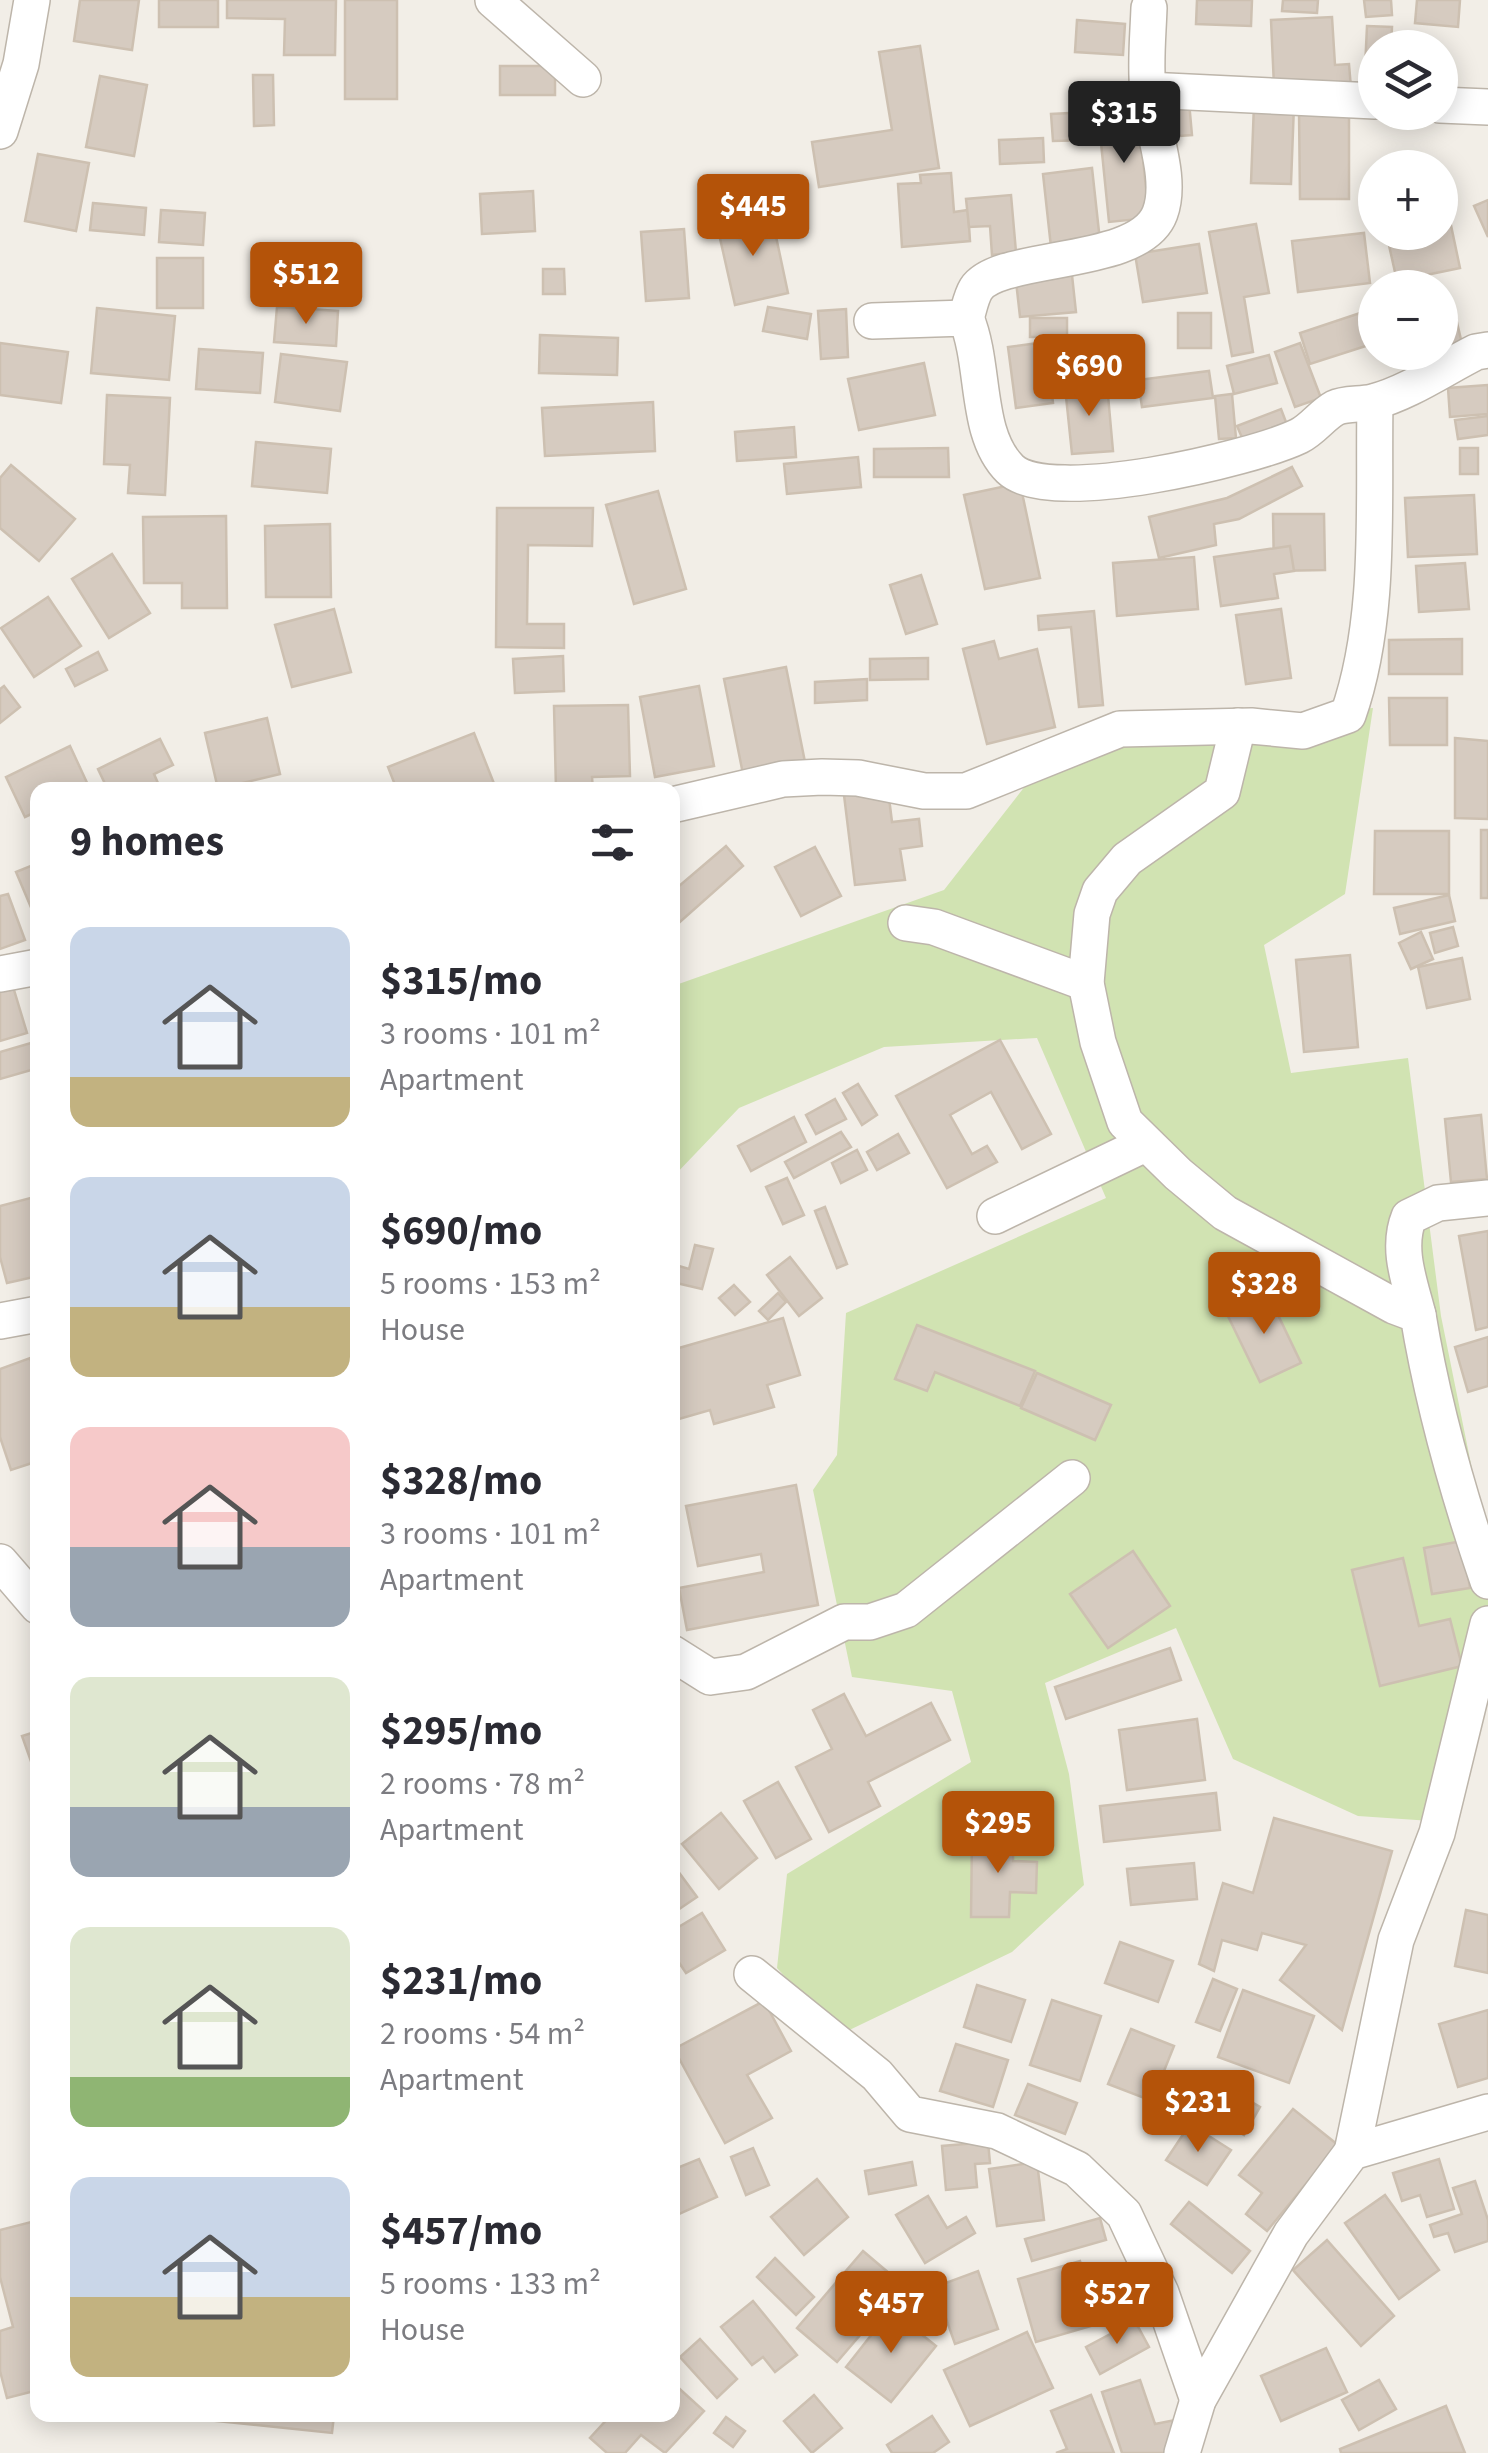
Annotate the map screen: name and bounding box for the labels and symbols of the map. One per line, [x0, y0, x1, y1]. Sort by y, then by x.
pin: $315 [1065, 81, 1183, 166]
pin: $445 [694, 174, 812, 259]
pin: $512 [247, 242, 365, 327]
pin: $690 [1030, 334, 1148, 419]
pin: $328 [1205, 1252, 1323, 1337]
pin: $295 [939, 1791, 1057, 1876]
pin: $231 [1139, 2070, 1257, 2155]
pin: $527 [1058, 2262, 1176, 2347]
pin: $457 [832, 2271, 950, 2356]

